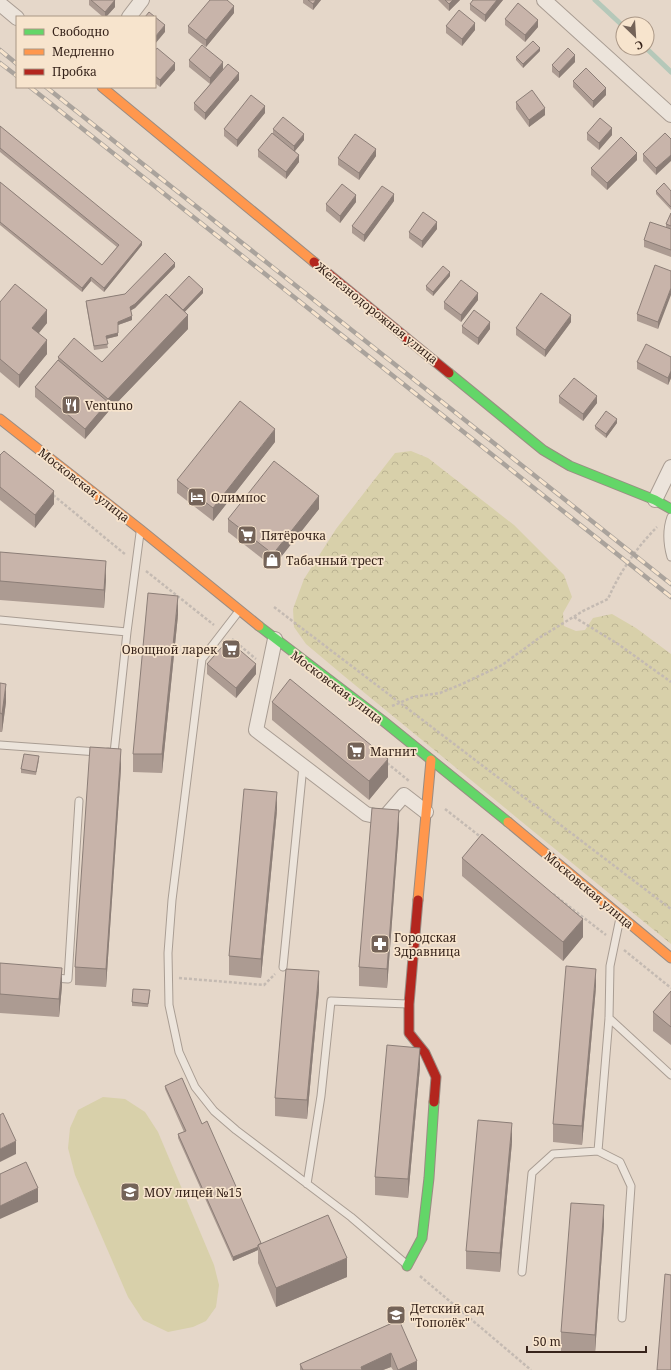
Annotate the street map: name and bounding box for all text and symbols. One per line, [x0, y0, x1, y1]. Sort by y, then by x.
legend [16, 16, 156, 88]
north arrow [615, 16, 655, 56]
text: Свободно [52, 23, 109, 40]
text: С [633, 37, 646, 54]
text: Медленно [52, 43, 114, 60]
text: Пробка [52, 63, 97, 80]
street label: Железнодорожная улица [311, 258, 442, 368]
restaurant icon: Ventuno [60, 394, 82, 416]
place label: Ventuno [85, 397, 133, 414]
street label: Московская улица [35, 444, 133, 526]
hotel icon: Олимпос [186, 486, 208, 508]
place label: Олимпос [211, 489, 266, 506]
supermarket icon: Пятёрочка [236, 524, 258, 546]
place label: Пятёрочка [261, 527, 326, 544]
shop icon: Табачный трест [261, 549, 283, 571]
place label: Табачный трест [286, 552, 384, 569]
supermarket icon: Овощной ларек [220, 638, 242, 660]
place label: Овощной ларек [122, 641, 218, 658]
street label: Московская улица [287, 647, 387, 728]
supermarket icon: Магнит [345, 740, 367, 762]
place label: Магнит [370, 743, 417, 760]
street label: Московская улица [541, 848, 637, 933]
place label: Городская Здравница [394, 929, 461, 960]
pharmacy icon: Городская Здравница [369, 933, 391, 955]
school or university icon: МОУ лицей №15 [119, 1181, 141, 1203]
place label: МОУ лицей №15 [144, 1184, 242, 1201]
place label: Детский сад "Тополёк" [410, 1300, 484, 1331]
school or university icon: Детский сад "Тополёк" [385, 1304, 407, 1326]
scale bar [527, 1328, 646, 1354]
text: 50 m [533, 1333, 561, 1350]

